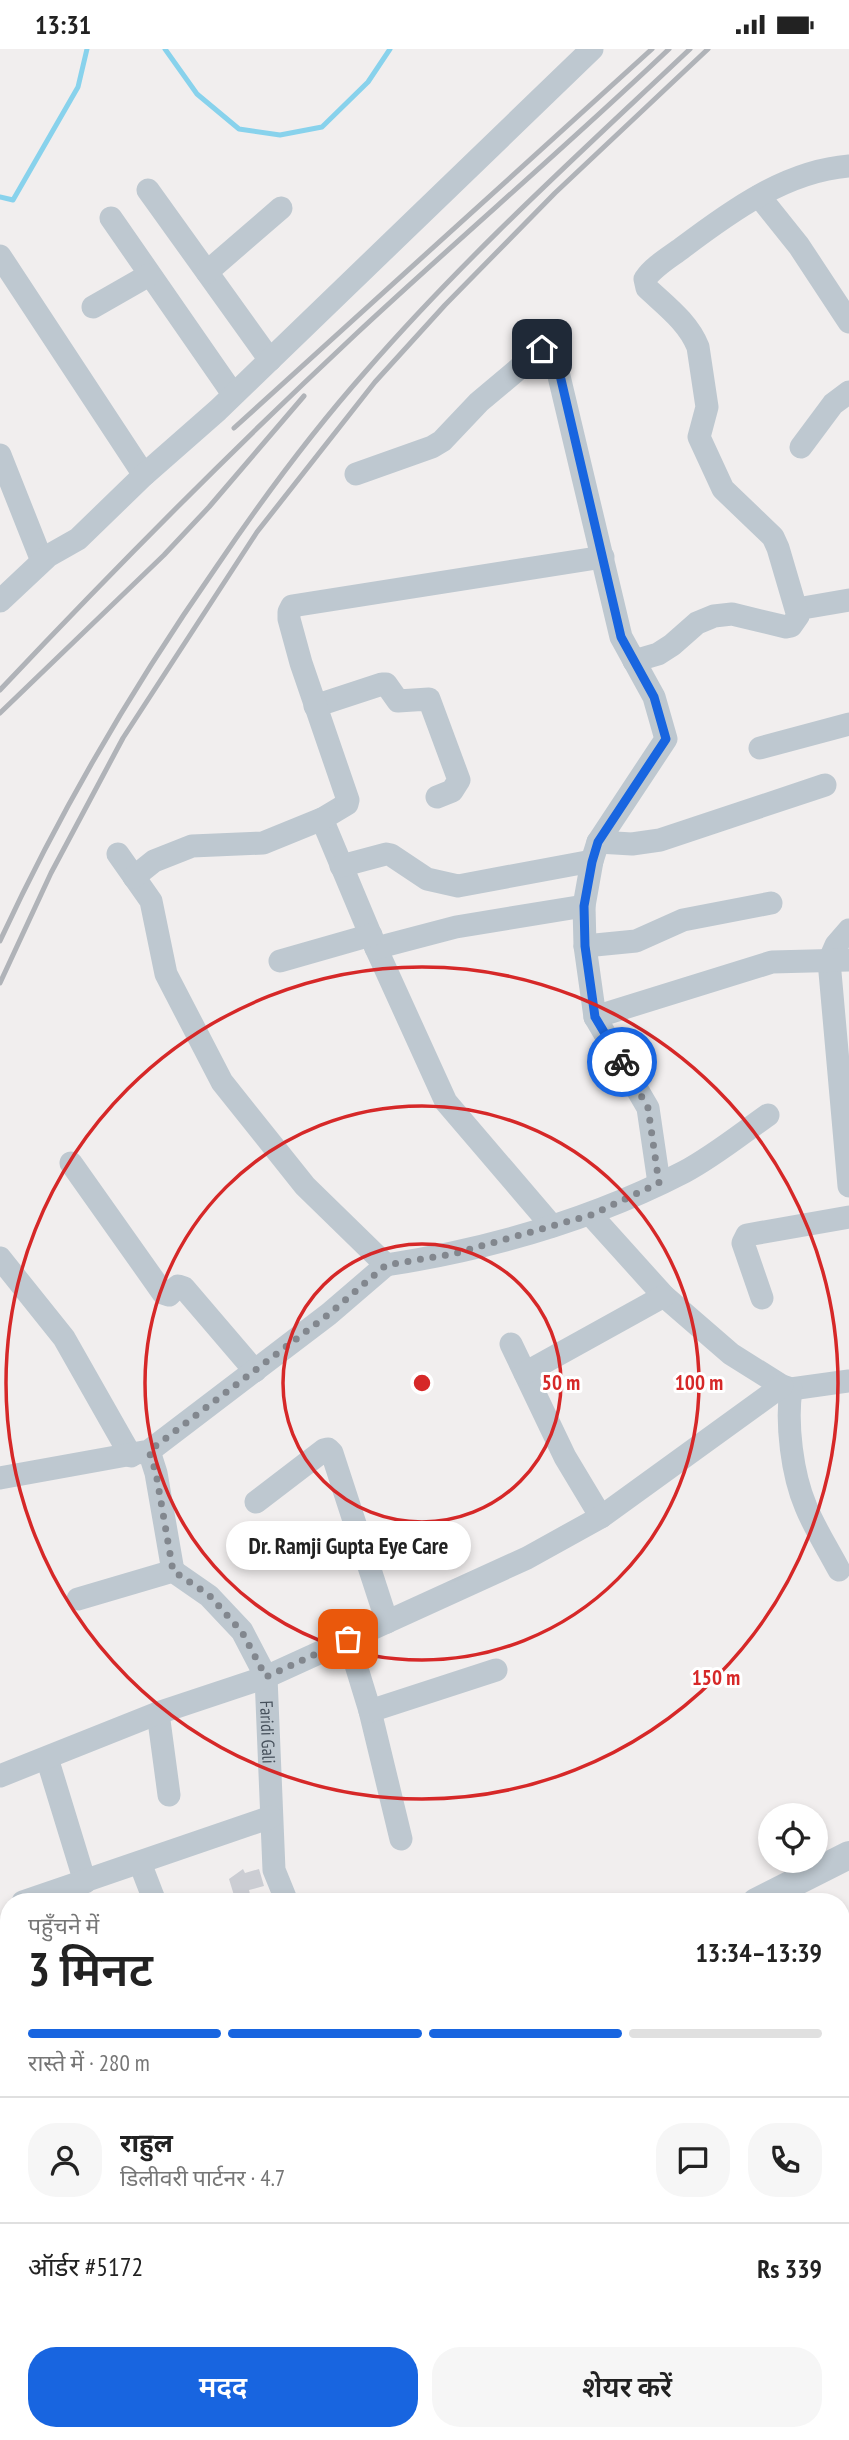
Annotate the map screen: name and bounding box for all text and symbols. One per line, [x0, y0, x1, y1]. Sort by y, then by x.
text: 13:31 [35, 8, 91, 41]
pin [512, 319, 572, 379]
icon: home [523, 330, 561, 368]
courier [587, 1027, 657, 1097]
icon: bike [603, 1043, 641, 1081]
text: 50 m [542, 1369, 580, 1396]
text: 100 m [675, 1369, 723, 1396]
centre of rings [410, 1371, 434, 1395]
callout: Dr. Ramji Gupta Eye Care [226, 1520, 471, 1569]
text: Dr. Ramji Gupta Eye Care [249, 1531, 448, 1560]
pin [318, 1609, 378, 1669]
icon: bag [329, 1620, 367, 1658]
text: 150 m [692, 1664, 740, 1691]
street label: Faridi Gali [255, 1700, 281, 1764]
map controls [758, 1803, 828, 1873]
button: locate [758, 1803, 828, 1873]
text: पहुँचने में [28, 1911, 99, 1940]
text: 13:34–13:39 [695, 1936, 822, 1969]
text: 3 मिनट [28, 1939, 153, 1999]
text: रास्ते में · 280 m [28, 2048, 150, 2077]
button: person [28, 2123, 102, 2197]
button: chat [656, 2123, 730, 2197]
button: phone [748, 2123, 822, 2197]
text: राहुल [120, 2126, 173, 2159]
text: डिलीवरी पार्टनर · 4.7 [120, 2163, 285, 2192]
text: ऑर्डर #5172 [28, 2250, 143, 2283]
text: Rs 339 [757, 2252, 822, 2285]
button: मदद [28, 2347, 418, 2427]
button: शेयर करें [432, 2347, 822, 2427]

